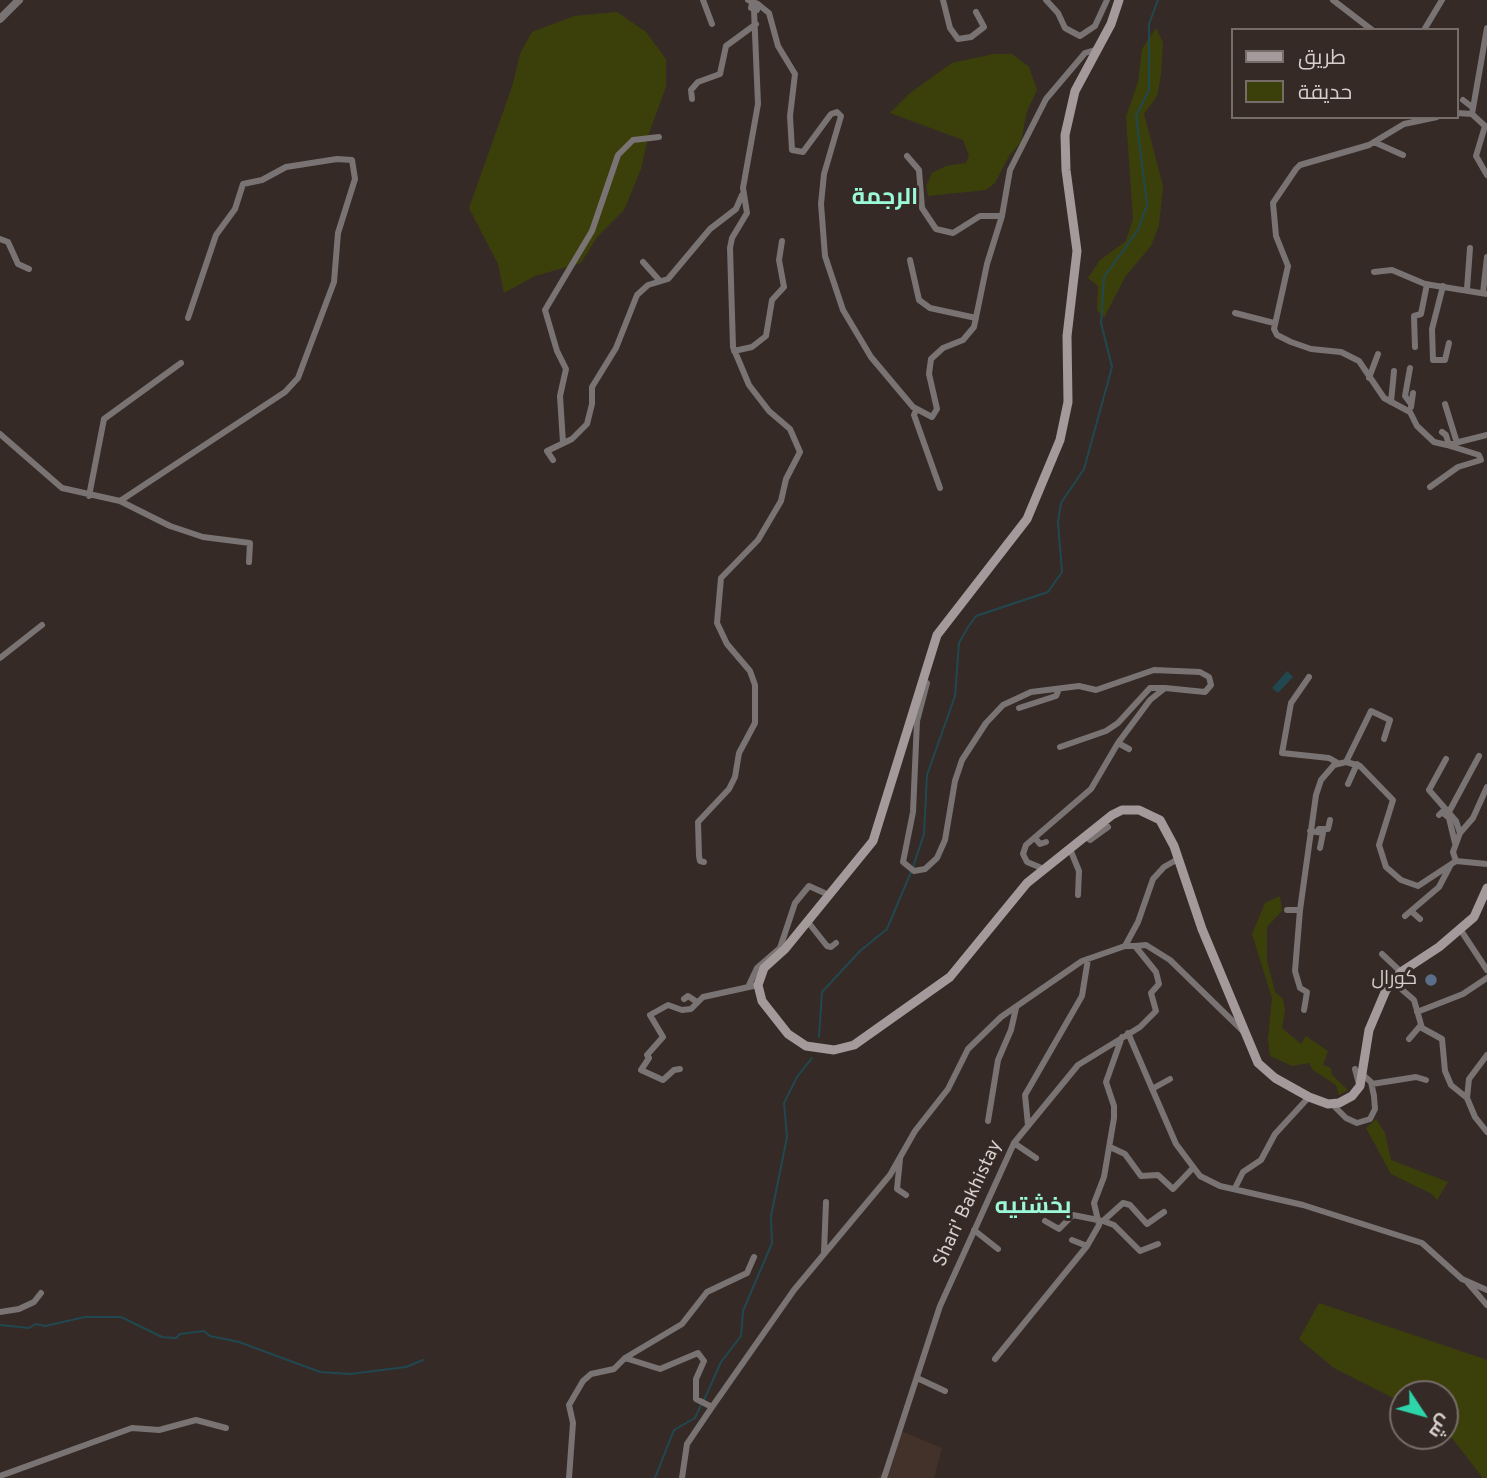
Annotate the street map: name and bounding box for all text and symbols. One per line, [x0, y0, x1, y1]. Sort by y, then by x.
legend [1232, 28, 1459, 119]
text: طريق [1298, 45, 1346, 72]
text: حديقة [1298, 80, 1352, 107]
district label: الرجمة [852, 185, 918, 213]
place label: كورال [1371, 969, 1417, 991]
marker: كورال [1423, 972, 1439, 988]
street label: Shari' Bakhistay [930, 1137, 1008, 1271]
district label: بخشتيه [995, 1194, 1071, 1222]
north arrow [1389, 1380, 1459, 1450]
text: ش [1422, 1409, 1456, 1443]

